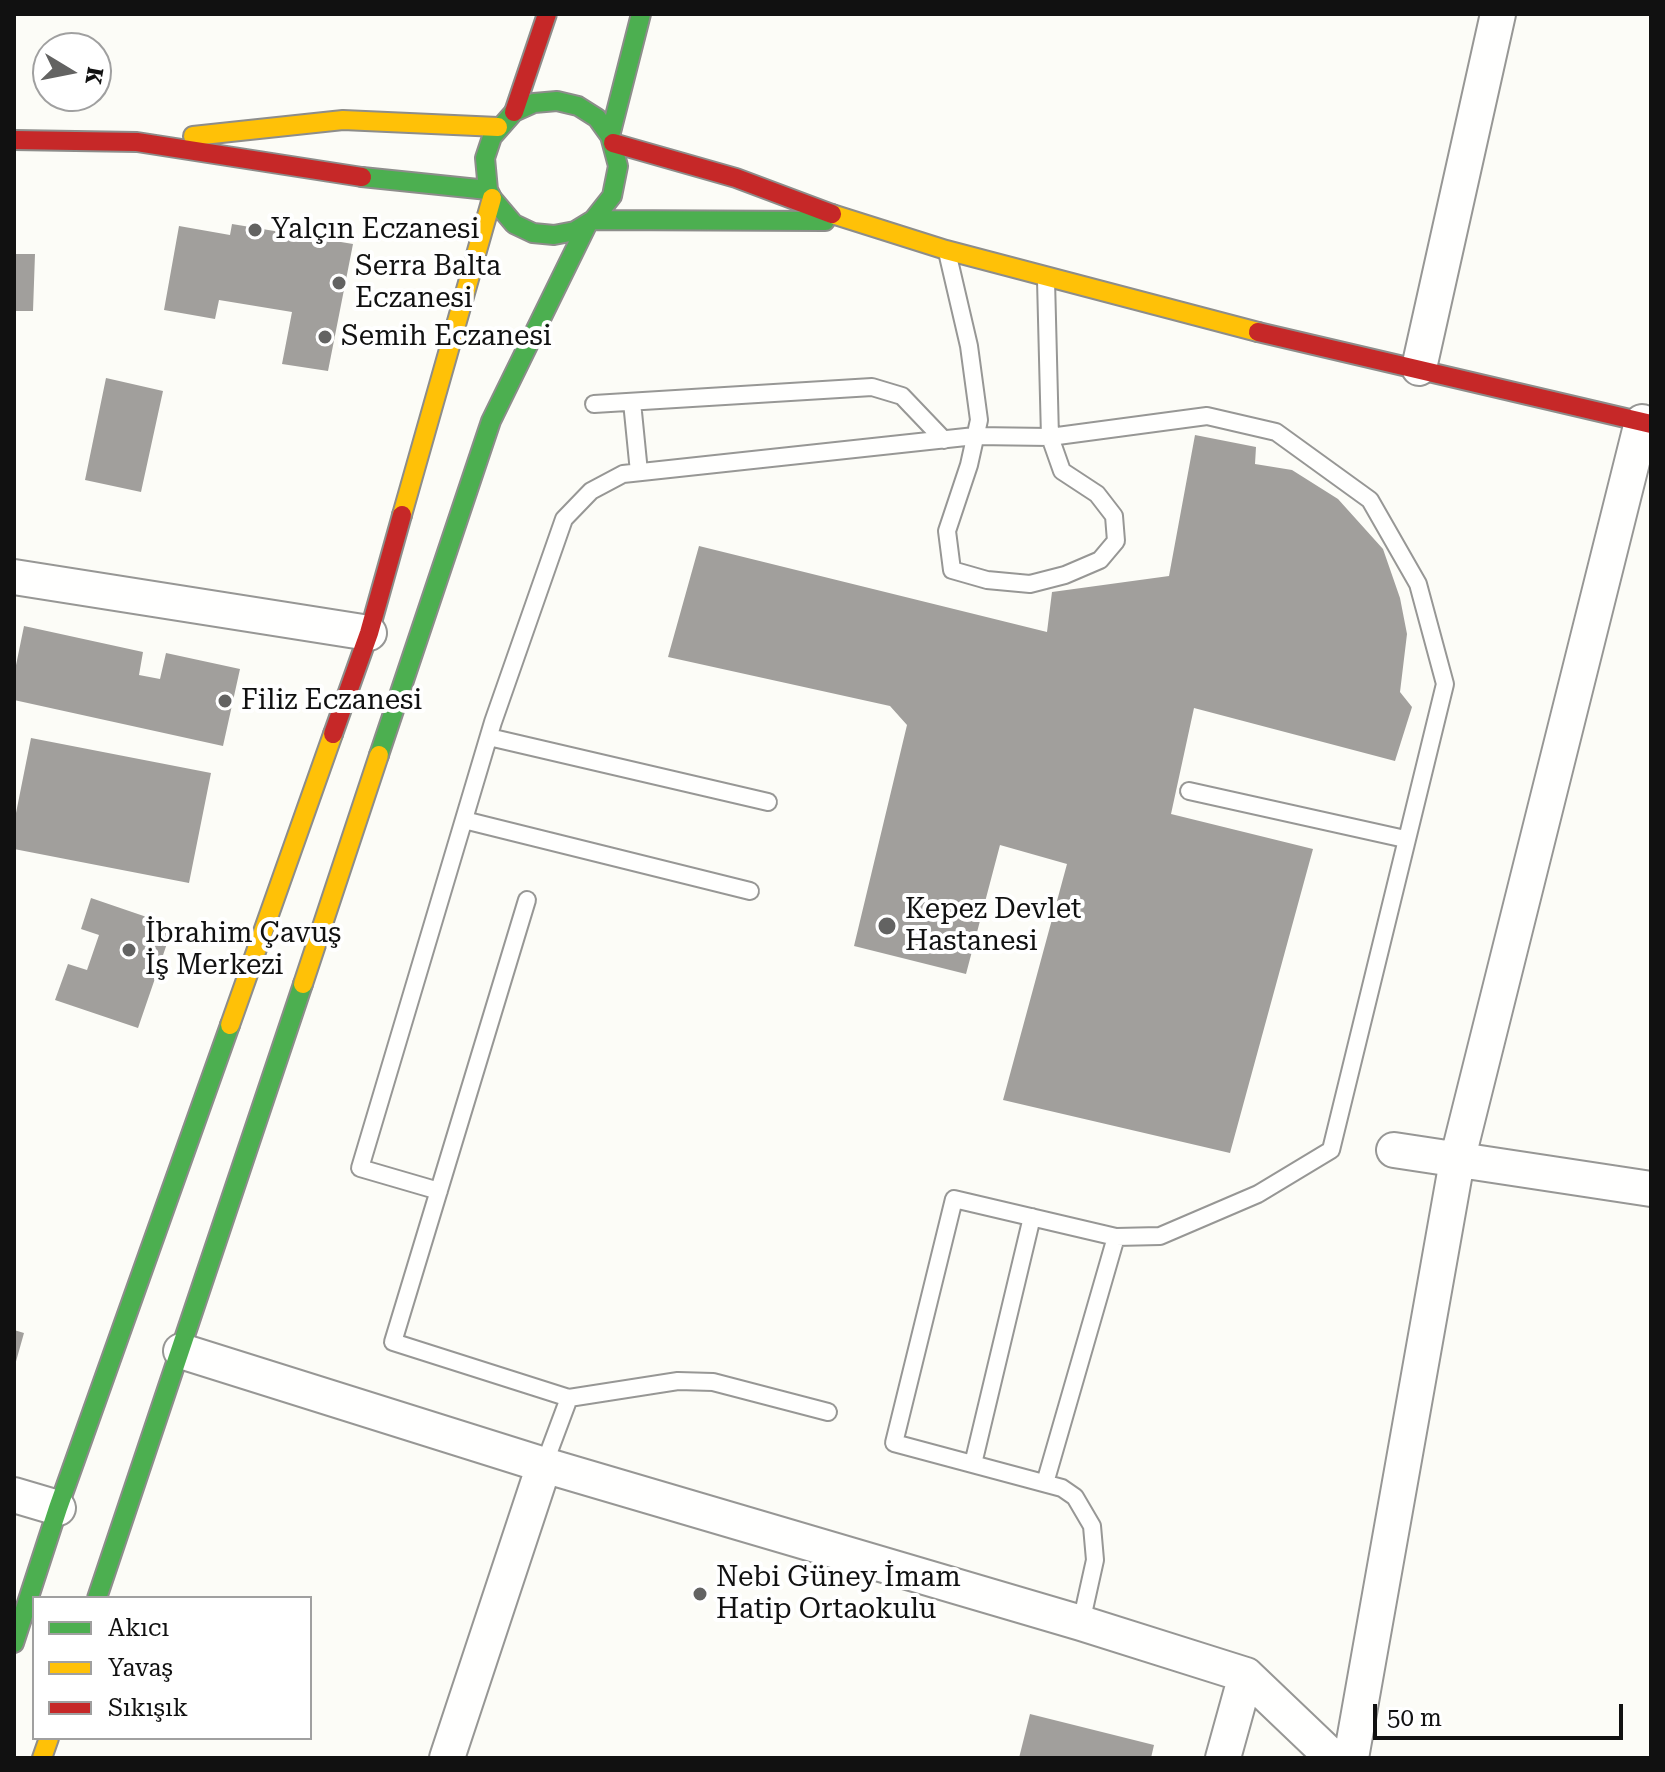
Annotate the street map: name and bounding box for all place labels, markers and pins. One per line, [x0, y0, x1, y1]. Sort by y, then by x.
place label: Yalçın Eczanesi [271, 213, 479, 247]
marker: Yalçın Eczanesi [246, 221, 264, 239]
place label: Serra Balta Eczanesi [355, 250, 501, 316]
marker: Serra Balta Eczanesi [330, 274, 348, 292]
place label: Semih Eczanesi [341, 320, 552, 354]
marker: Semih Eczanesi [316, 328, 334, 346]
place label: Filiz Eczanesi [241, 684, 422, 718]
marker: Filiz Eczanesi [216, 692, 234, 710]
place label: Kepez Devlet Hastanesi [905, 893, 1082, 959]
marker: Kepez Devlet Hastanesi [876, 915, 898, 937]
place label: İbrahim Çavuş İş Merkezi [145, 917, 341, 983]
marker: İbrahim Çavuş İş Merkezi [120, 941, 138, 959]
place label: Nebi Güney İmam Hatip Ortaokulu [716, 1561, 961, 1627]
marker: Nebi Güney İmam Hatip Ortaokulu [691, 1585, 709, 1603]

